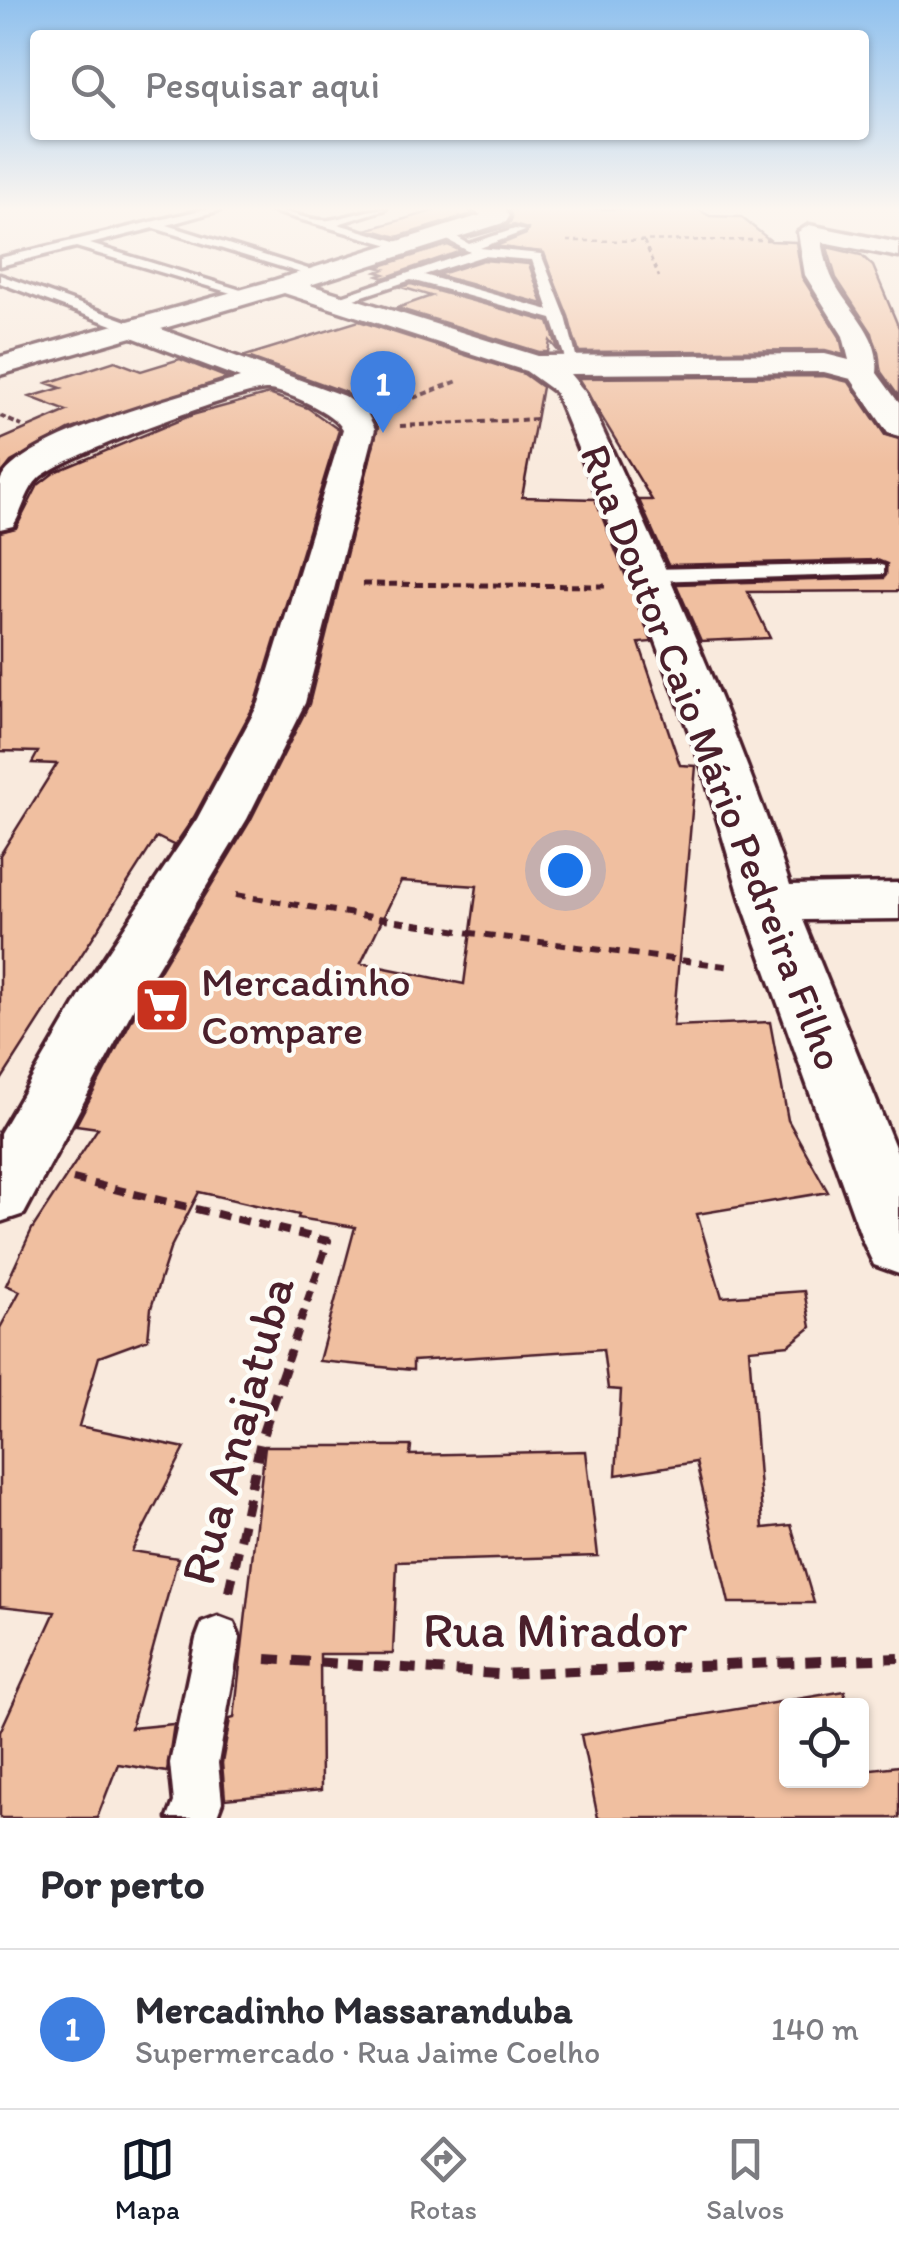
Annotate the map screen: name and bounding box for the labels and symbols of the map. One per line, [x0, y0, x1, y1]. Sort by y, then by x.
pin: 1 [350, 350, 416, 433]
street label: Rua Doutor Caio Mário Pedreira Filho [569, 437, 856, 1077]
your location [540, 845, 591, 896]
place label: Mercadinho Compare [201, 956, 411, 1055]
supermarket icon: Mercadinho Compare [132, 975, 192, 1035]
street label: Rua Anajatuba [166, 1269, 307, 1591]
street label: Rua Mirador [423, 1599, 687, 1660]

